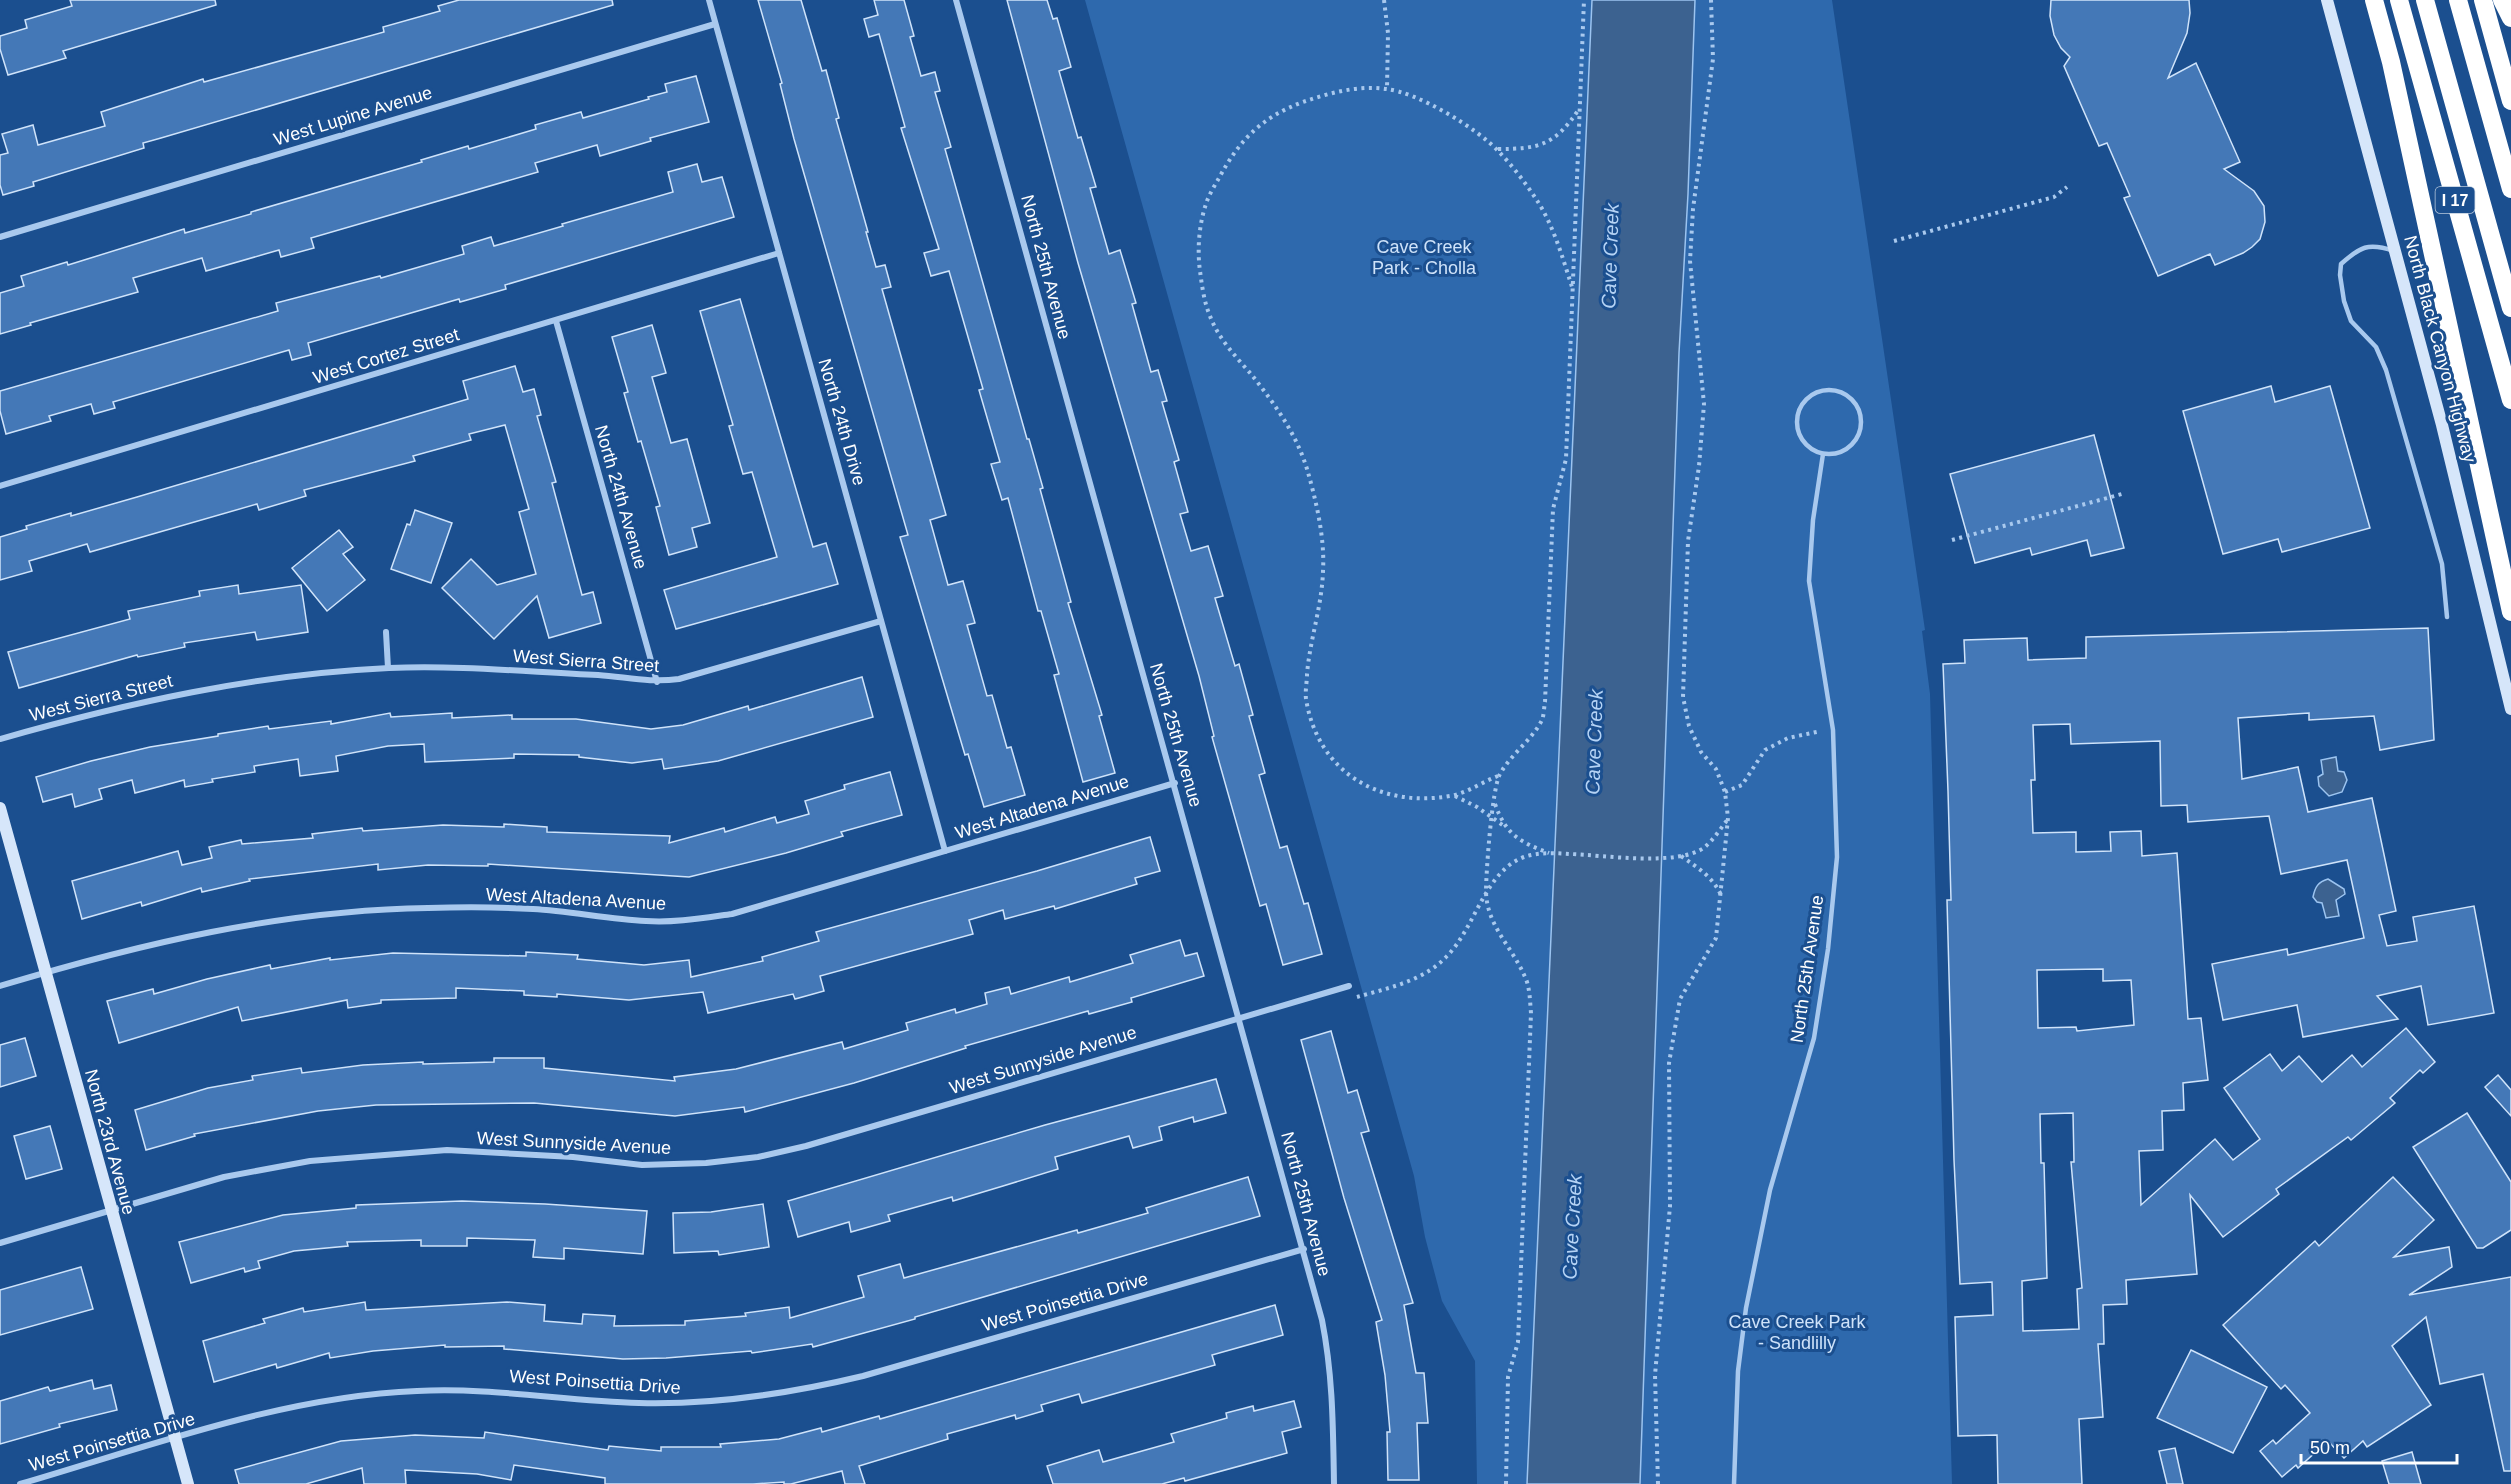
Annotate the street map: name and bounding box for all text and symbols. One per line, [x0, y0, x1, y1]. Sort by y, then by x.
street label: West Lupine Avenue [271, 82, 435, 150]
road number: I 17 [2436, 187, 2474, 213]
street label: North 25th Avenue [1017, 193, 1075, 341]
water label: Cave Creek [1597, 202, 1623, 309]
street label: North Black Canyon Highway [2400, 233, 2480, 465]
park label: Cave Creek Park - Cholla [1372, 237, 1477, 278]
street label: West Cortez Street [311, 324, 461, 388]
street label: North 24th Drive [814, 356, 870, 488]
street label: North 24th Avenue [591, 423, 651, 571]
street label: West Sierra Street [512, 646, 660, 676]
street label: North 25th Avenue [1146, 661, 1206, 809]
street label: West Sierra Street [27, 671, 175, 725]
water label: Cave Creek [1581, 688, 1607, 795]
street label: West Altadena Avenue [953, 771, 1131, 843]
street label: West Altadena Avenue [485, 884, 667, 914]
street label: North 25th Avenue [1787, 894, 1827, 1044]
street label: West Sunnyside Avenue [947, 1022, 1139, 1098]
street label: North 23rd Avenue [81, 1067, 139, 1217]
street label: West Sunnyside Avenue [476, 1128, 672, 1158]
street label: North 25th Avenue [1277, 1130, 1335, 1278]
water label: Cave Creek [1558, 1173, 1586, 1280]
street label: West Poinsettia Drive [980, 1269, 1150, 1335]
park label: Cave Creek Park - Sandlilly [1728, 1312, 1867, 1353]
street label: West Poinsettia Drive [509, 1366, 681, 1398]
street label: West Poinsettia Drive [27, 1409, 197, 1475]
scale bar [2301, 1427, 2457, 1465]
text: 50 m [2310, 1438, 2350, 1458]

